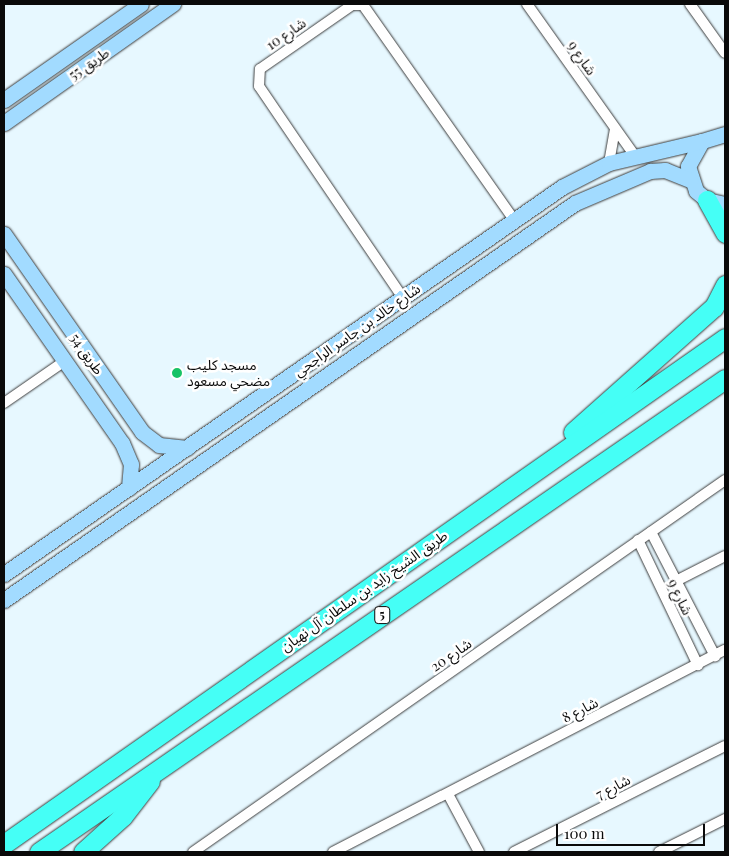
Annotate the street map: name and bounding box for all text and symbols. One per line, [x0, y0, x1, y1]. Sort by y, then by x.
street label: شارع 10 [263, 14, 309, 54]
street label: شارع 9 [564, 38, 600, 78]
street label: طريق 55 [66, 44, 112, 84]
street label: شارع خالد بن جاسر الراجحي [291, 280, 423, 380]
street label: طريق 54 [67, 330, 107, 378]
place label: مسجد كليب مضحي مسعود [187, 357, 270, 390]
marker: مسجد كليب مضحي مسعود [171, 367, 183, 379]
street label: طريق الشيخ زايد بن سلطان آل نهيان [277, 527, 451, 655]
street label: شارع 9 [664, 576, 696, 618]
road number: 5 [373, 606, 391, 624]
street label: شارع 20 [427, 635, 475, 675]
street label: شارع 8 [559, 694, 601, 726]
street label: شارع 7 [593, 771, 633, 803]
scale bar [559, 814, 708, 846]
text: 100 m [564, 823, 605, 843]

